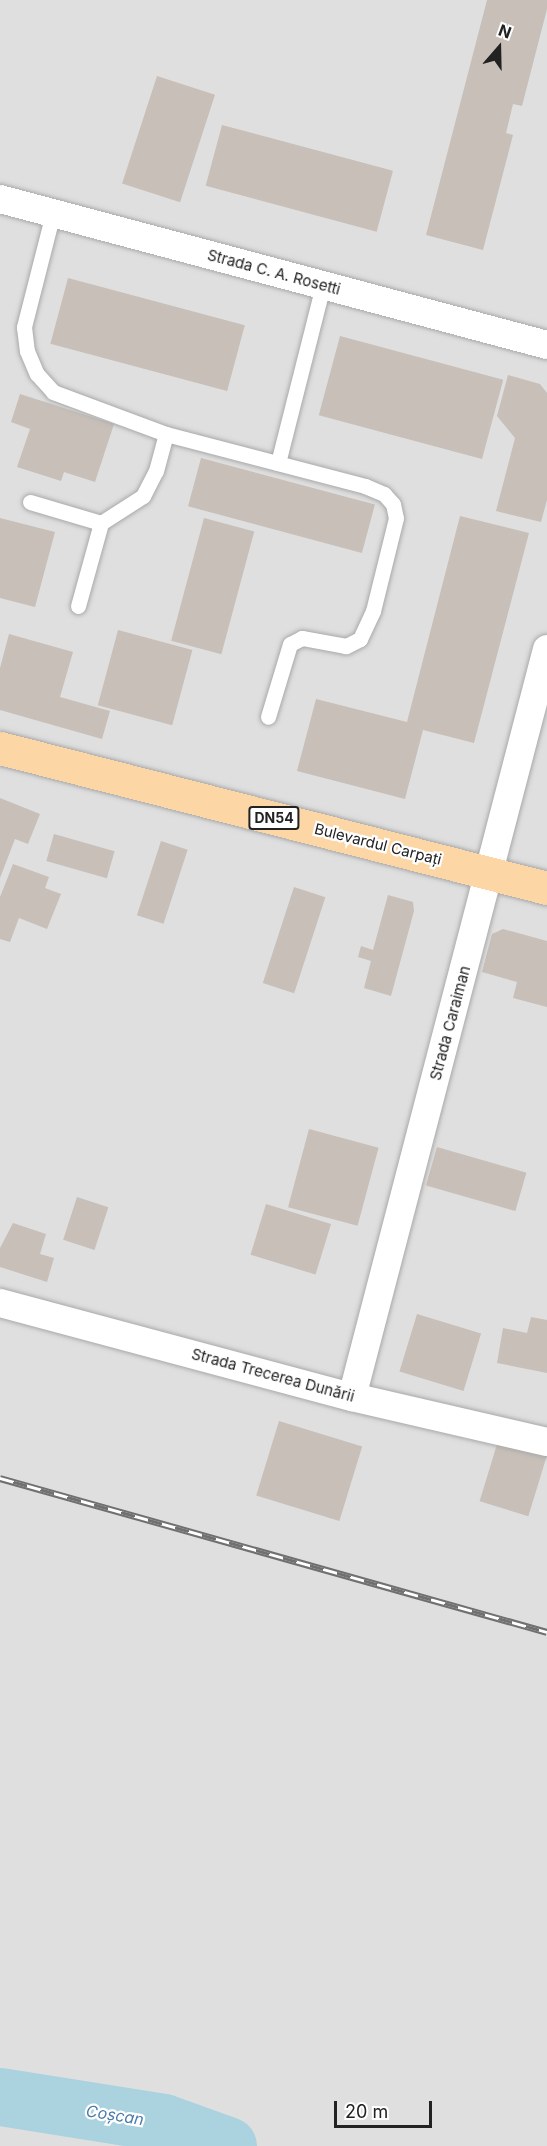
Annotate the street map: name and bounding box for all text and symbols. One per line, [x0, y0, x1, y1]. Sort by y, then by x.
north arrow [469, 18, 529, 78]
text: N [496, 20, 514, 43]
street label: Strada C. A. Rosetti [206, 246, 342, 298]
road number: DN54 [247, 807, 301, 829]
street label: Bulevardul Carpați [313, 819, 443, 869]
street label: Strada Caraiman [426, 964, 474, 1082]
street label: Strada Trecerea Dunării [190, 1345, 356, 1405]
scale bar [337, 2089, 434, 2127]
water label: Coșcan [85, 2101, 145, 2129]
text: 20 m [345, 2101, 388, 2122]

